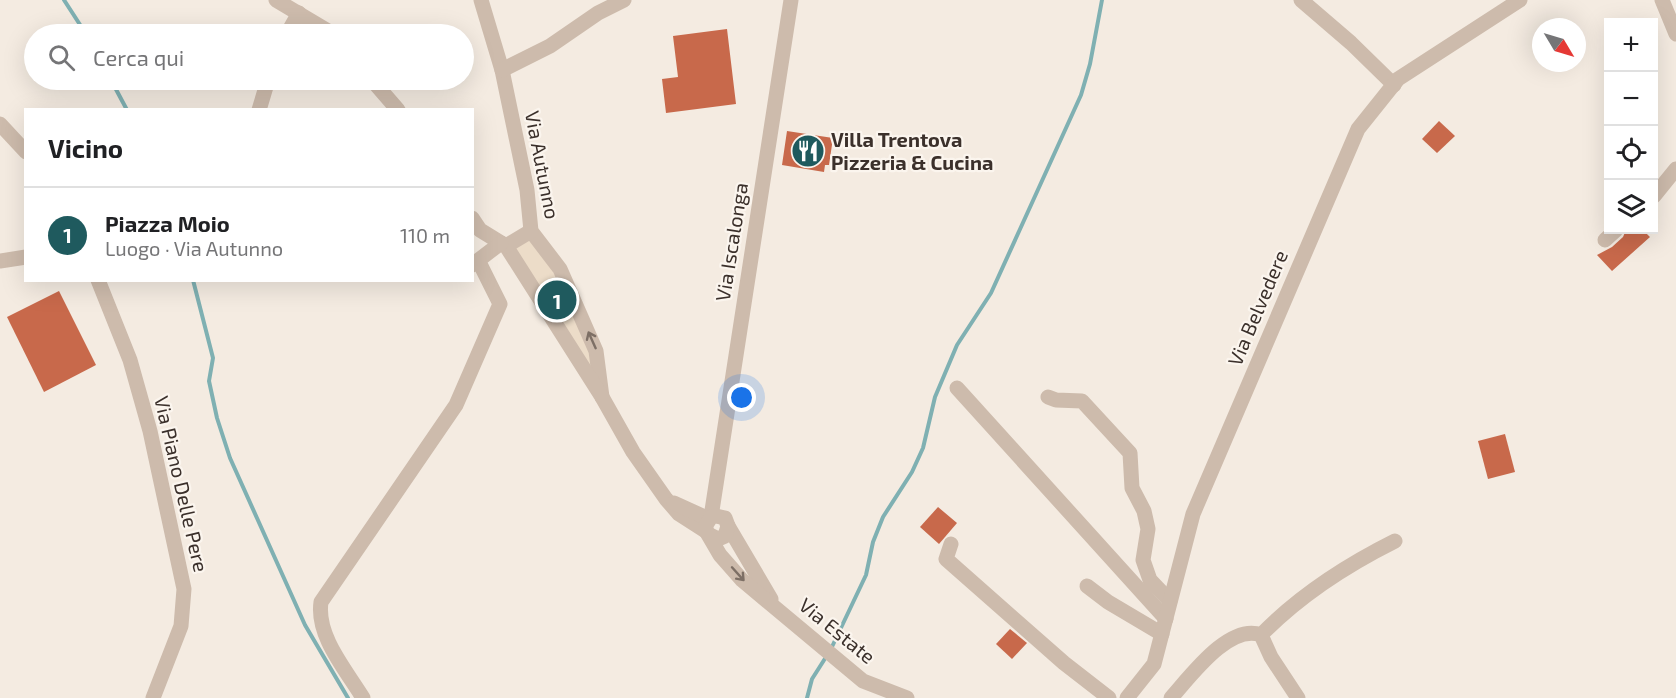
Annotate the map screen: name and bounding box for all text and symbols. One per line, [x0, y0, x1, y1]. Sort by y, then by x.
north arrow [1532, 18, 1586, 72]
map controls [1604, 18, 1658, 234]
button: + [1604, 18, 1658, 72]
search box [24, 24, 474, 90]
icon: search [45, 41, 78, 74]
text: Cerca qui [93, 44, 184, 70]
button: − [1604, 72, 1658, 126]
street label: Via Autunno [521, 109, 565, 221]
button: locate [1604, 126, 1658, 180]
place label: Villa Trentova Pizzeria & Cucina [831, 127, 993, 174]
text: Vicino [48, 132, 123, 163]
restaurant icon: Villa Trentova Pizzeria & Cucina [790, 133, 826, 169]
button: layers [1604, 180, 1658, 234]
street label: Via Iscalonga [710, 181, 752, 303]
text: Piazza Moio [105, 210, 230, 236]
text: 1 [63, 223, 72, 247]
text: 110 m [400, 223, 450, 247]
text: Luogo · Via Autunno [105, 236, 283, 260]
street label: Via Belvedere [1222, 246, 1292, 369]
pin: 1 [538, 278, 576, 322]
one-way arrow [585, 332, 597, 350]
your location [727, 383, 756, 412]
street label: Via Piano Delle Pere [150, 393, 214, 574]
one-way arrow [730, 566, 744, 581]
street label: Via Estate [795, 592, 881, 668]

